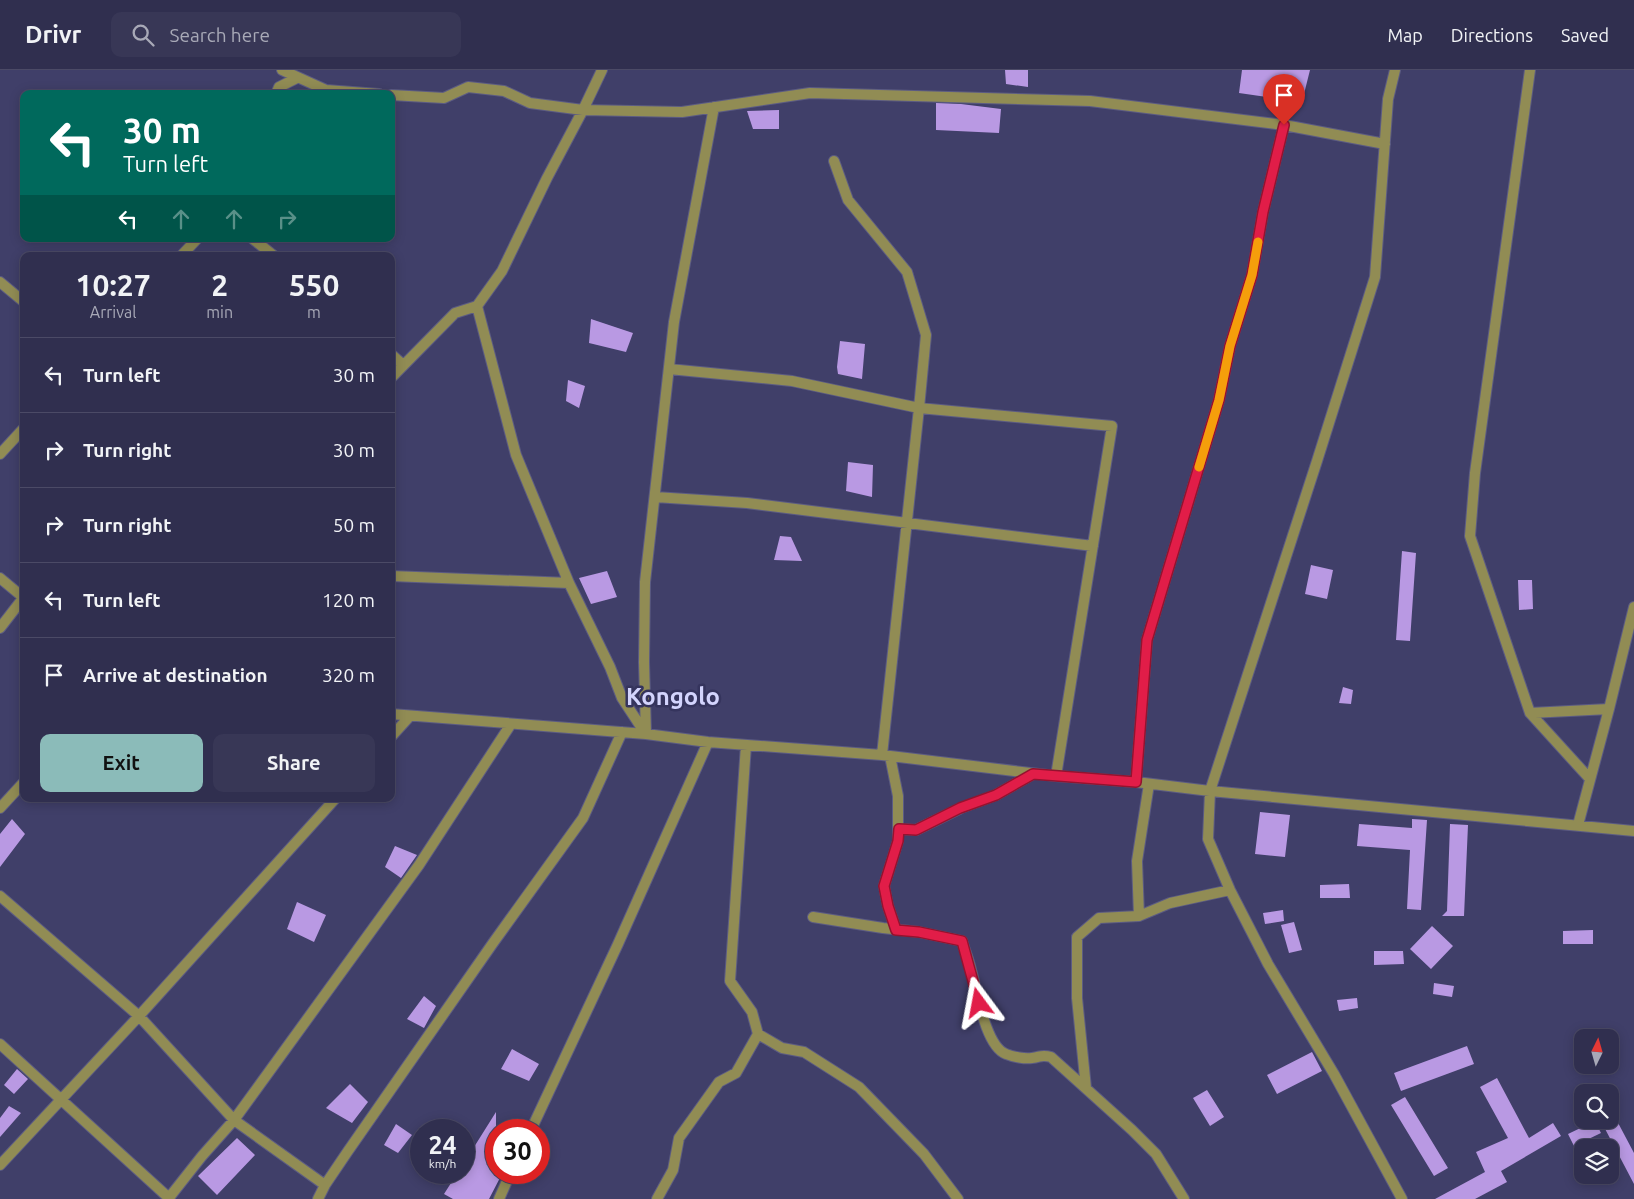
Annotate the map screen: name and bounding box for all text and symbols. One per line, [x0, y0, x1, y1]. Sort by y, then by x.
search box [111, 12, 461, 57]
text: Drivr [25, 21, 81, 48]
icon: search [129, 21, 157, 49]
text: Search here [169, 24, 270, 46]
text: Map [1387, 25, 1423, 45]
text: Directions [1451, 25, 1533, 45]
text: Saved [1561, 25, 1609, 45]
pin [1263, 74, 1305, 125]
icon: arrive [1270, 81, 1298, 109]
icon: left [40, 110, 105, 175]
text: 30 m [123, 110, 201, 150]
text: Turn left [123, 151, 208, 176]
icon: left [114, 205, 142, 233]
icon: ahead [167, 205, 195, 233]
icon: ahead [220, 205, 248, 233]
icon: right [273, 205, 301, 233]
text: 10:27 [76, 268, 151, 302]
text: 2 [211, 268, 228, 302]
text: 550 [289, 268, 339, 302]
text: Arrival [90, 303, 136, 321]
text: min [206, 303, 233, 321]
text: m [307, 303, 321, 321]
icon: left [40, 361, 68, 389]
text: Turn left [83, 364, 161, 386]
text: 30 m [333, 364, 375, 386]
icon: right [40, 436, 68, 464]
text: Turn right [83, 439, 171, 461]
text: 30 m [333, 439, 375, 461]
icon: right [40, 511, 68, 539]
text: Turn right [83, 514, 171, 536]
text: 50 m [333, 514, 375, 536]
icon: left [40, 586, 68, 614]
text: Turn left [83, 589, 161, 611]
text: 120 m [322, 589, 375, 611]
icon: arrive [40, 661, 68, 689]
text: Arrive at destination [83, 664, 268, 686]
text: 320 m [322, 664, 375, 686]
district label: Kongolo [626, 683, 720, 710]
button: Exit [40, 734, 203, 792]
button: Share [213, 734, 375, 792]
position arrow [952, 976, 1004, 1028]
north arrow [1574, 1029, 1619, 1074]
map controls [1574, 1029, 1619, 1184]
button: search [1574, 1084, 1619, 1129]
speed limit sign: 30 [485, 1119, 550, 1184]
text: 24 [428, 1131, 457, 1159]
button: layers [1574, 1139, 1619, 1184]
text: km/h [429, 1157, 456, 1170]

